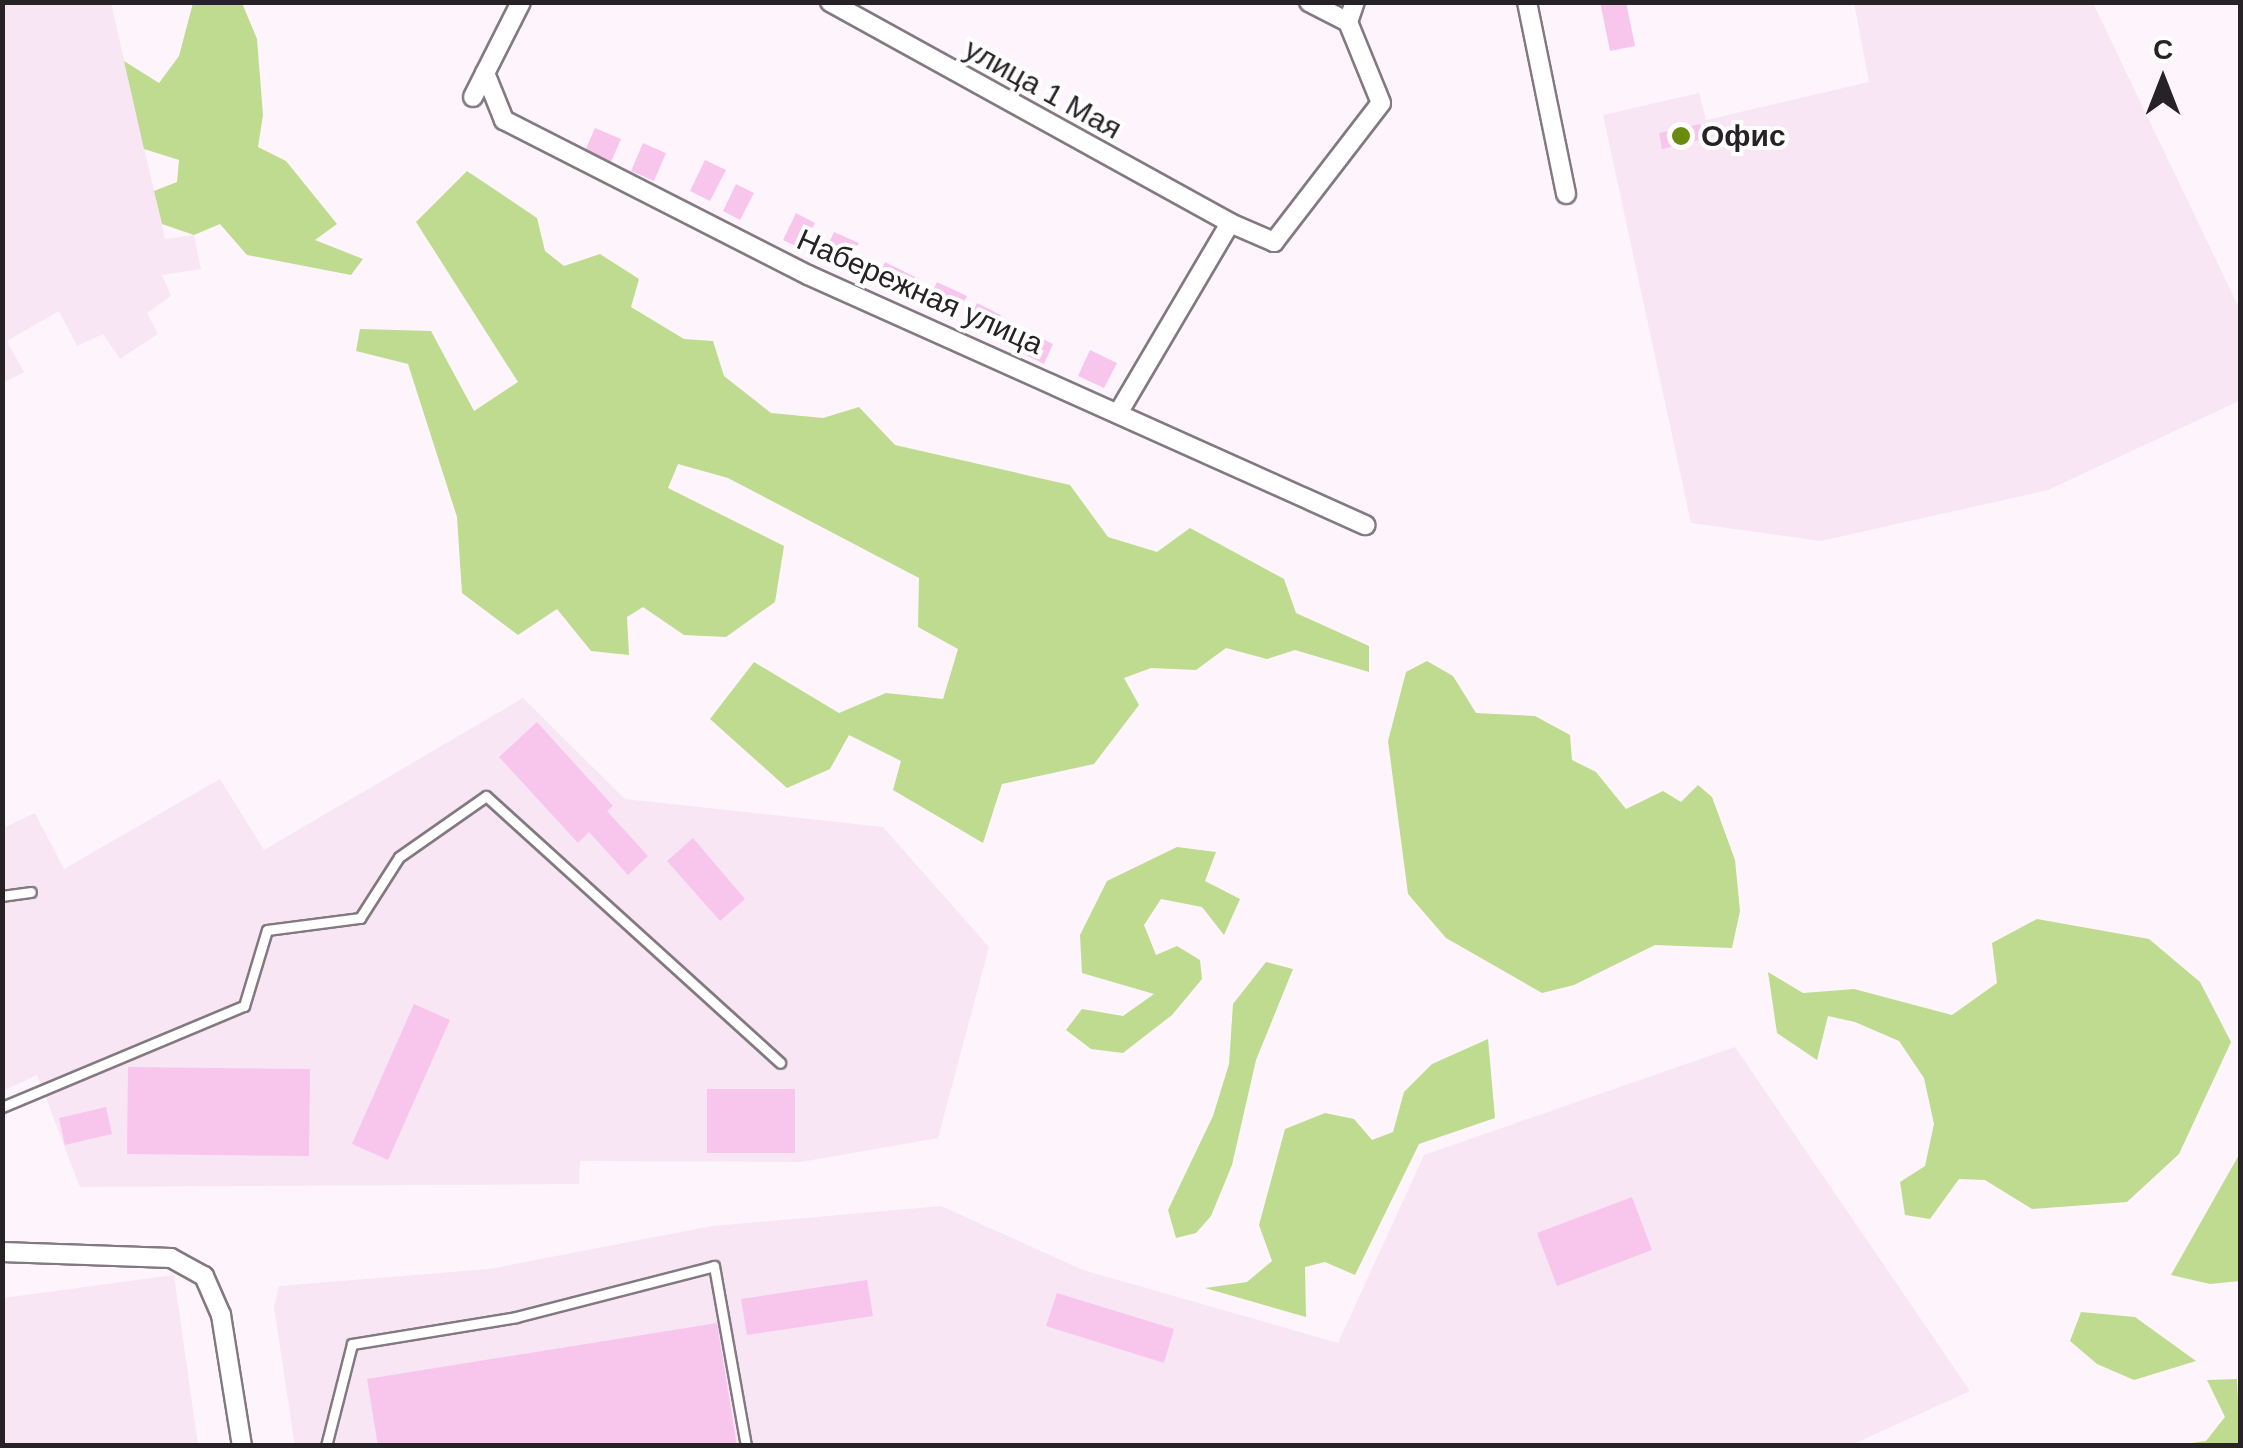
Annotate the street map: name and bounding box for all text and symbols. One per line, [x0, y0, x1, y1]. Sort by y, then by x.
north arrow [2113, 30, 2213, 130]
street label: улица 1 Мая [958, 31, 1128, 147]
text: С [2153, 34, 2173, 65]
place label: Офис [1701, 118, 1786, 154]
marker: Офис [1670, 125, 1692, 147]
street label: Набережная улица [792, 222, 1048, 362]

